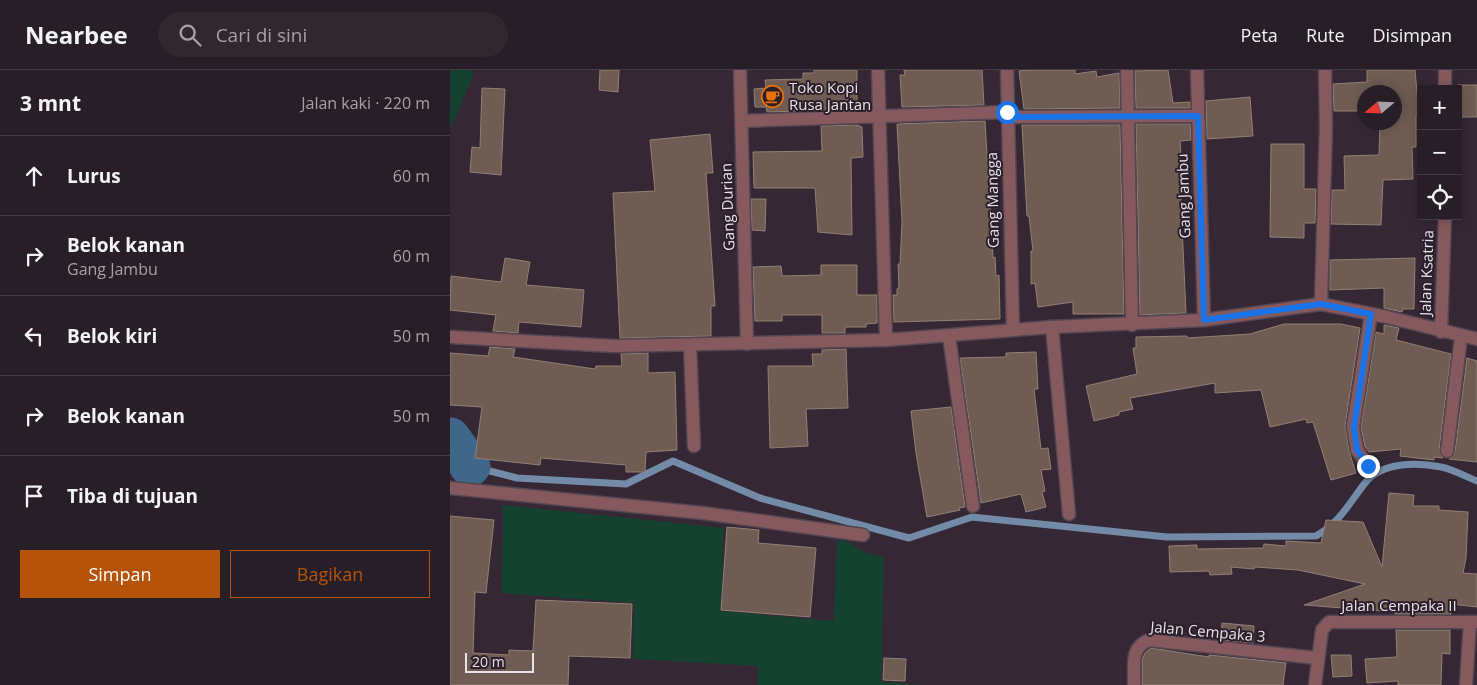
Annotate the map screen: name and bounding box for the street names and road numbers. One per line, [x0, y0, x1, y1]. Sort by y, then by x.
street label: Gang Mangga [981, 152, 1003, 248]
street label: Gang Jambu [1172, 153, 1194, 239]
street label: Gang Durian [715, 163, 739, 251]
street label: Jalan Ksatria [1414, 230, 1437, 318]
street label: Jalan Cempaka II [1339, 595, 1457, 615]
street label: Jalan Cempaka 3 [1148, 616, 1267, 646]

